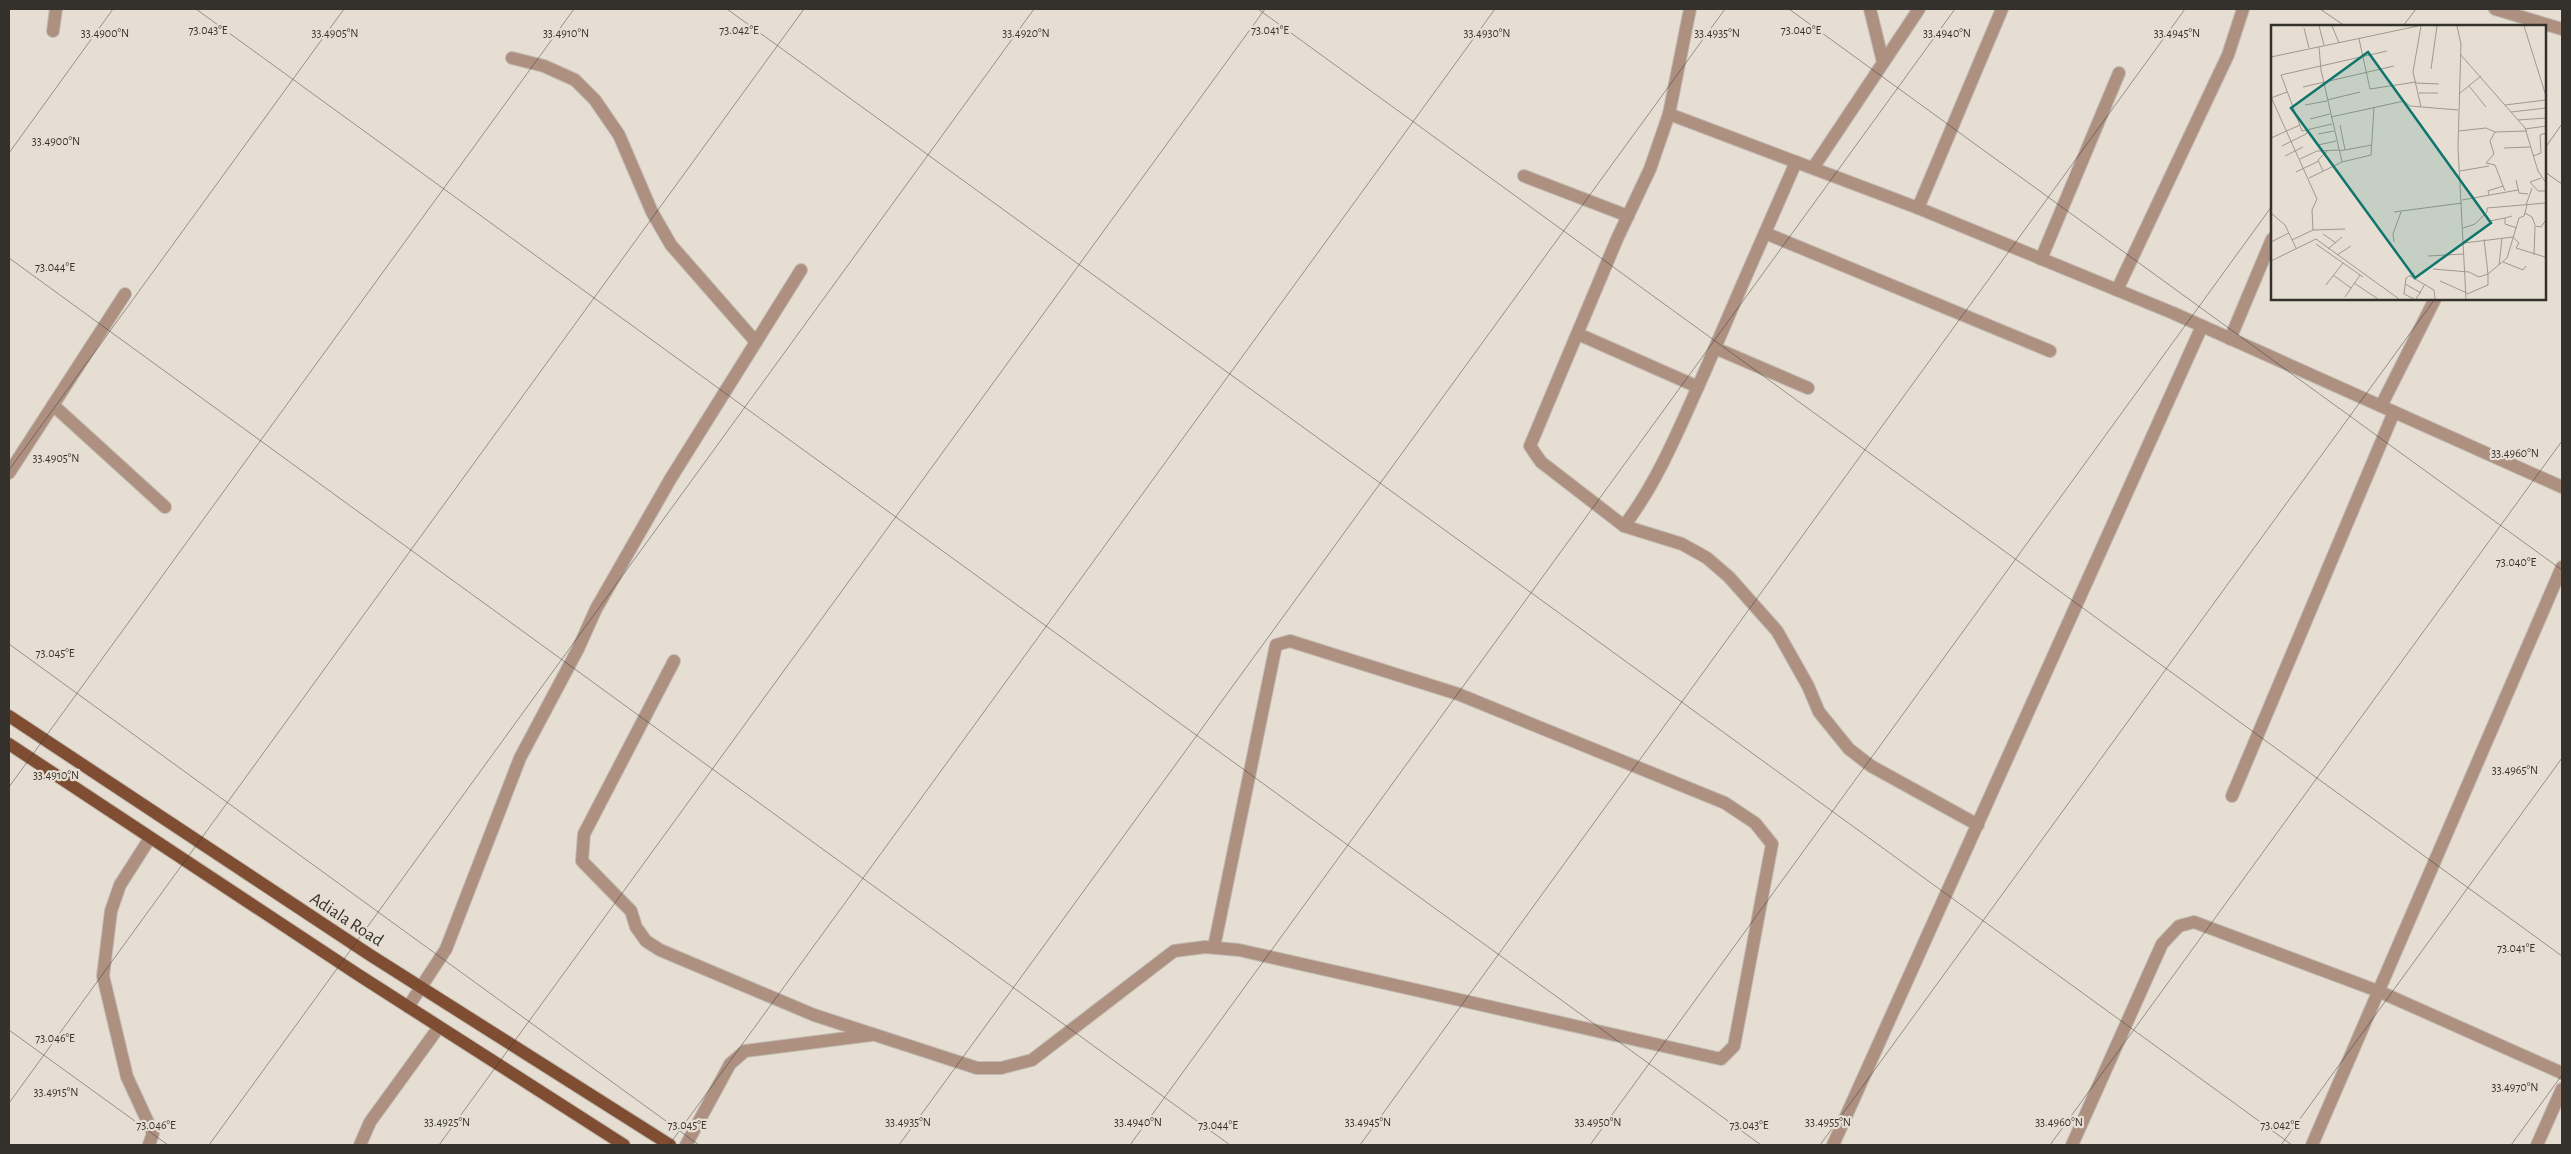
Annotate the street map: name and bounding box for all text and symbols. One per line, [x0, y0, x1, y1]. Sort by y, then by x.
text: 73.043°E [188, 24, 228, 36]
text: 73.042°E [719, 24, 759, 36]
text: 73.041°E [1251, 24, 1289, 36]
text: 73.040°E [1781, 24, 1821, 36]
inset map [2271, 25, 2546, 300]
text: 33.4900°N [81, 27, 129, 39]
text: 33.4905°N [311, 27, 359, 39]
text: 33.4910°N [543, 27, 589, 39]
text: 33.4920°N [1002, 27, 1050, 39]
text: 33.4930°N [1463, 27, 1511, 39]
text: 33.4935°N [1694, 27, 1740, 39]
text: 33.4940°N [1923, 27, 1971, 39]
text: 33.4945°N [2154, 27, 2200, 39]
text: 33.4900°N [32, 135, 80, 147]
text: 73.044°E [35, 261, 75, 273]
text: 33.4960°N [2491, 447, 2539, 459]
text: 33.4905°N [32, 452, 80, 464]
text: 73.040°E [2496, 556, 2536, 568]
text: 73.045°E [35, 647, 75, 659]
text: 33.4965°N [2492, 764, 2538, 776]
text: 33.4910°N [33, 769, 79, 781]
street label: Adiala Road [306, 890, 386, 950]
text: 73.041°E [2497, 942, 2535, 954]
text: 73.046°E [35, 1032, 75, 1044]
text: 33.4970°N [2491, 1081, 2539, 1093]
text: 33.4915°N [34, 1086, 78, 1098]
text: 33.4925°N [424, 1116, 470, 1128]
text: 33.4935°N [885, 1116, 931, 1128]
text: 33.4940°N [1114, 1116, 1162, 1128]
text: 33.4945°N [1345, 1116, 1391, 1128]
text: 33.4950°N [1574, 1116, 1622, 1128]
text: 33.4955°N [1805, 1116, 1851, 1128]
text: 33.4960°N [2035, 1116, 2083, 1128]
text: 73.046°E [136, 1119, 176, 1131]
text: 73.045°E [667, 1119, 707, 1131]
text: 73.044°E [1198, 1119, 1238, 1131]
text: 73.043°E [1729, 1119, 1769, 1131]
text: 73.042°E [2260, 1119, 2300, 1131]

